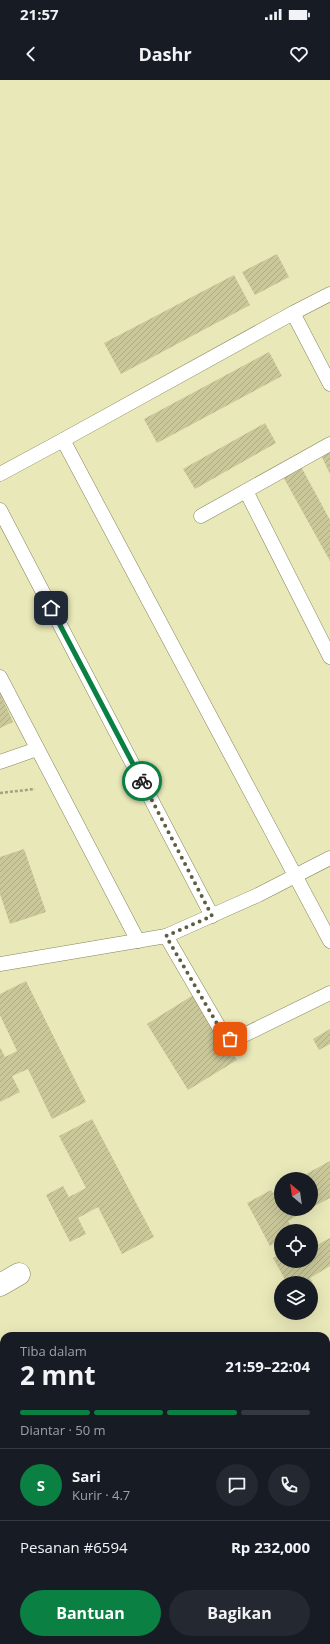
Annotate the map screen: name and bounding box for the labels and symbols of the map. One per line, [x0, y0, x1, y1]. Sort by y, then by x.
pin [34, 591, 68, 625]
courier [122, 761, 162, 801]
pin [213, 1022, 247, 1056]
north arrow [274, 1172, 318, 1216]

